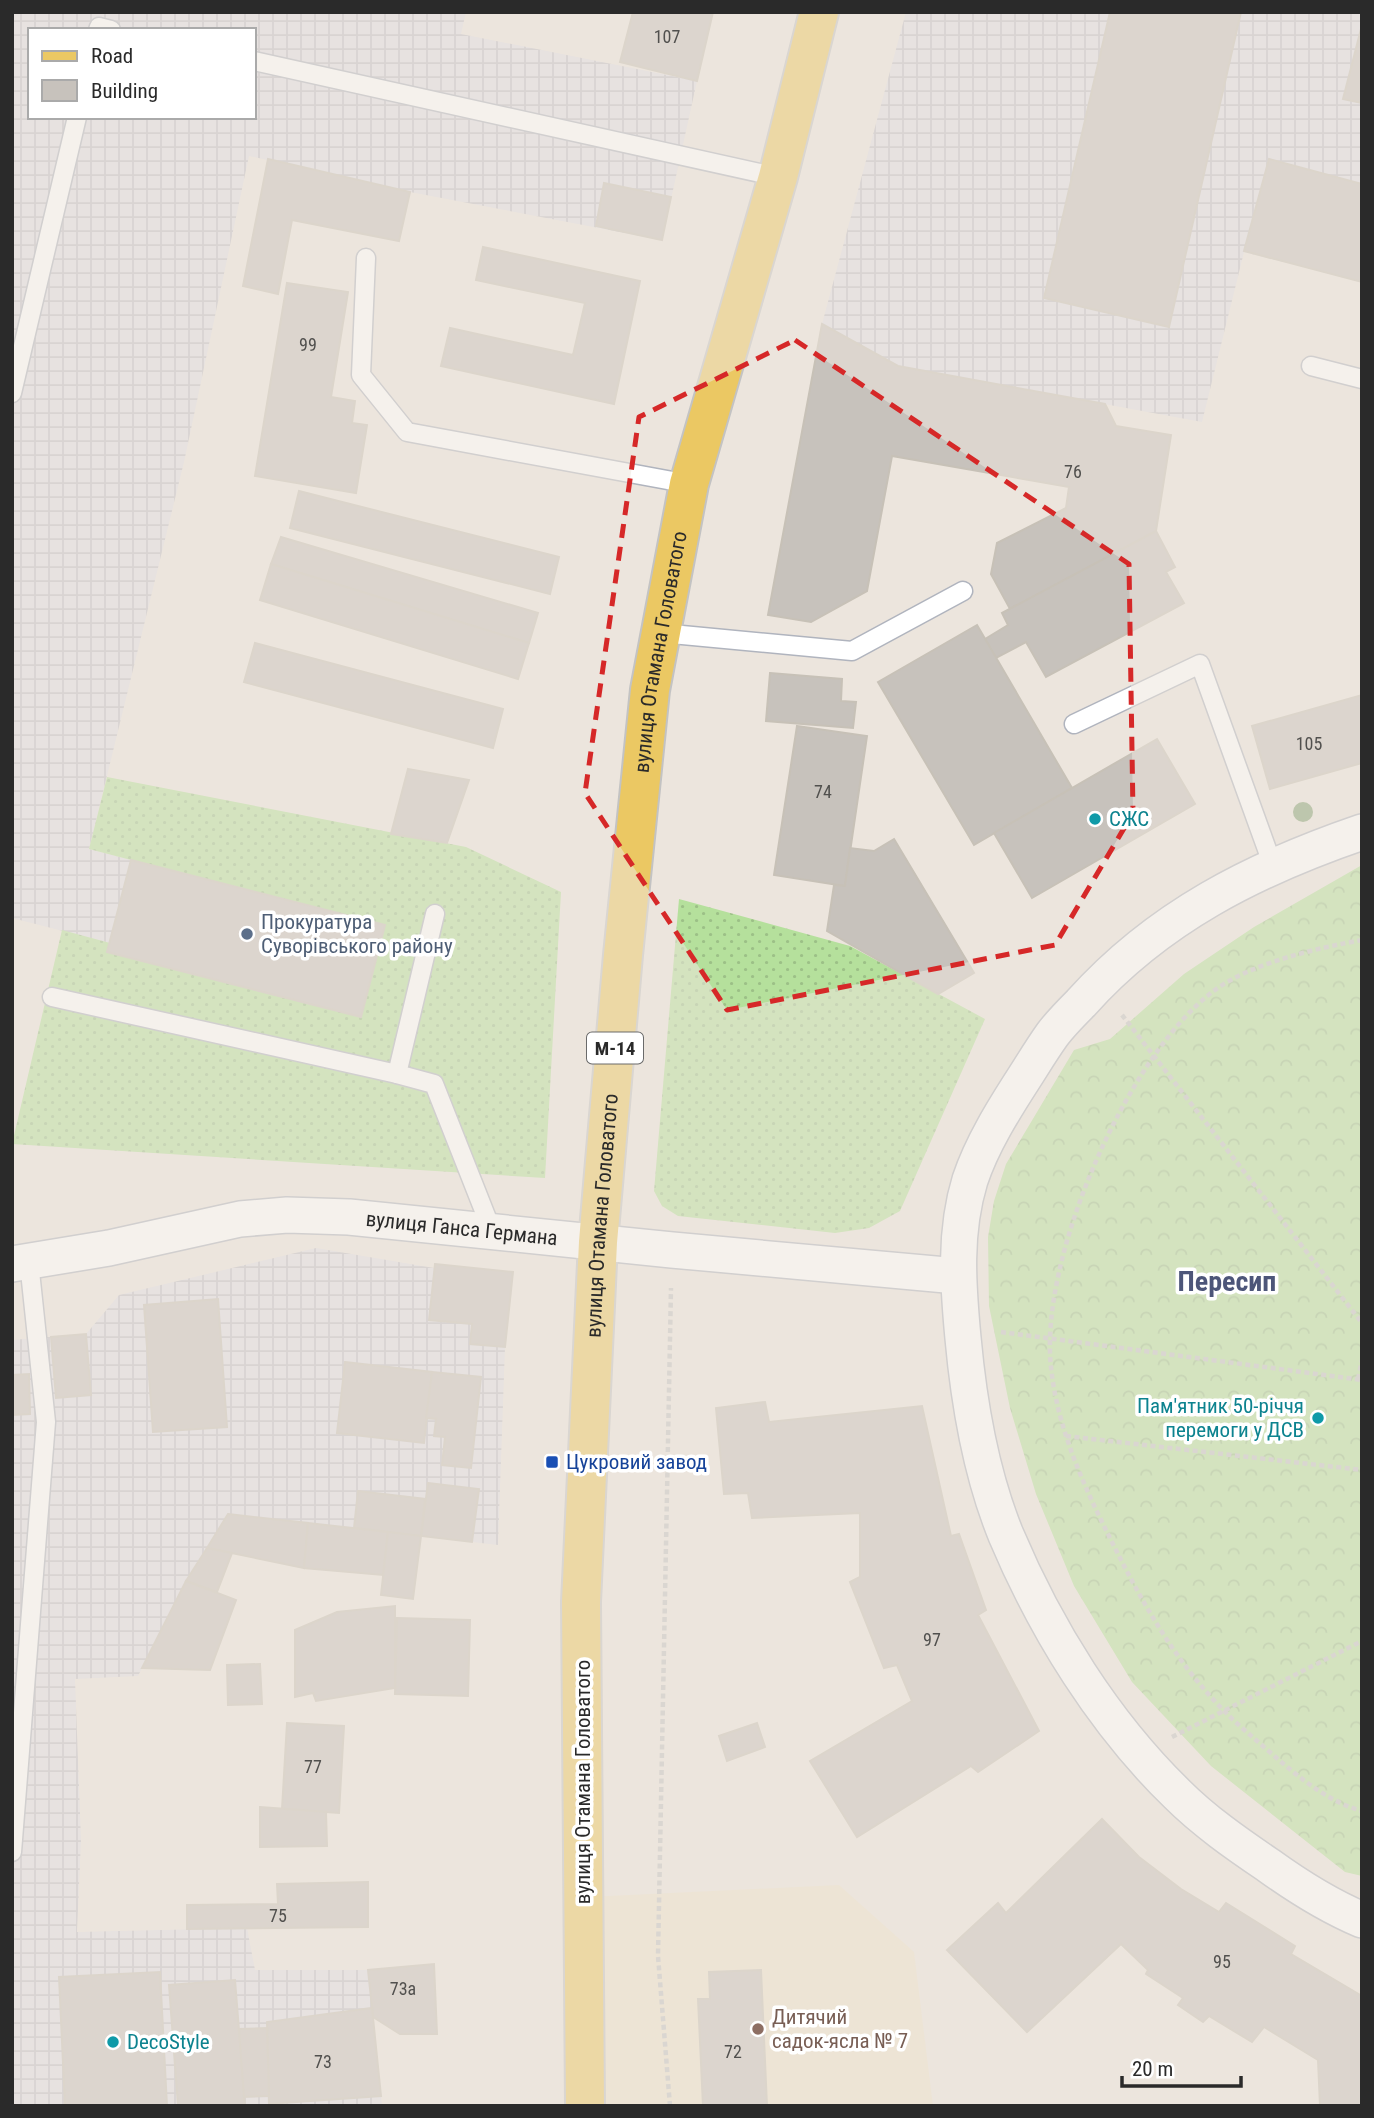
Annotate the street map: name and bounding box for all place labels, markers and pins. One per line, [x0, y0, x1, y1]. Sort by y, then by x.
place label: СЖС [1109, 807, 1149, 831]
marker: СЖС [1087, 811, 1103, 827]
place label: Прокуратура Суворівського району [261, 910, 453, 958]
marker: Прокуратура Суворівського району [239, 926, 255, 942]
place label: Пам'ятник 50-річчя перемоги у ДСВ [1137, 1394, 1304, 1442]
marker: Пам'ятник 50-річчя перемоги у ДСВ [1310, 1410, 1326, 1426]
place label: Цукровий завод [566, 1450, 707, 1474]
marker: Цукровий завод [544, 1454, 560, 1470]
place label: Дитячий садок-ясла № 7 [772, 2005, 908, 2053]
marker: Дитячий садок-ясла № 7 [750, 2021, 766, 2037]
place label: DecoStyle [127, 2030, 210, 2054]
marker: DecoStyle [105, 2034, 121, 2050]

